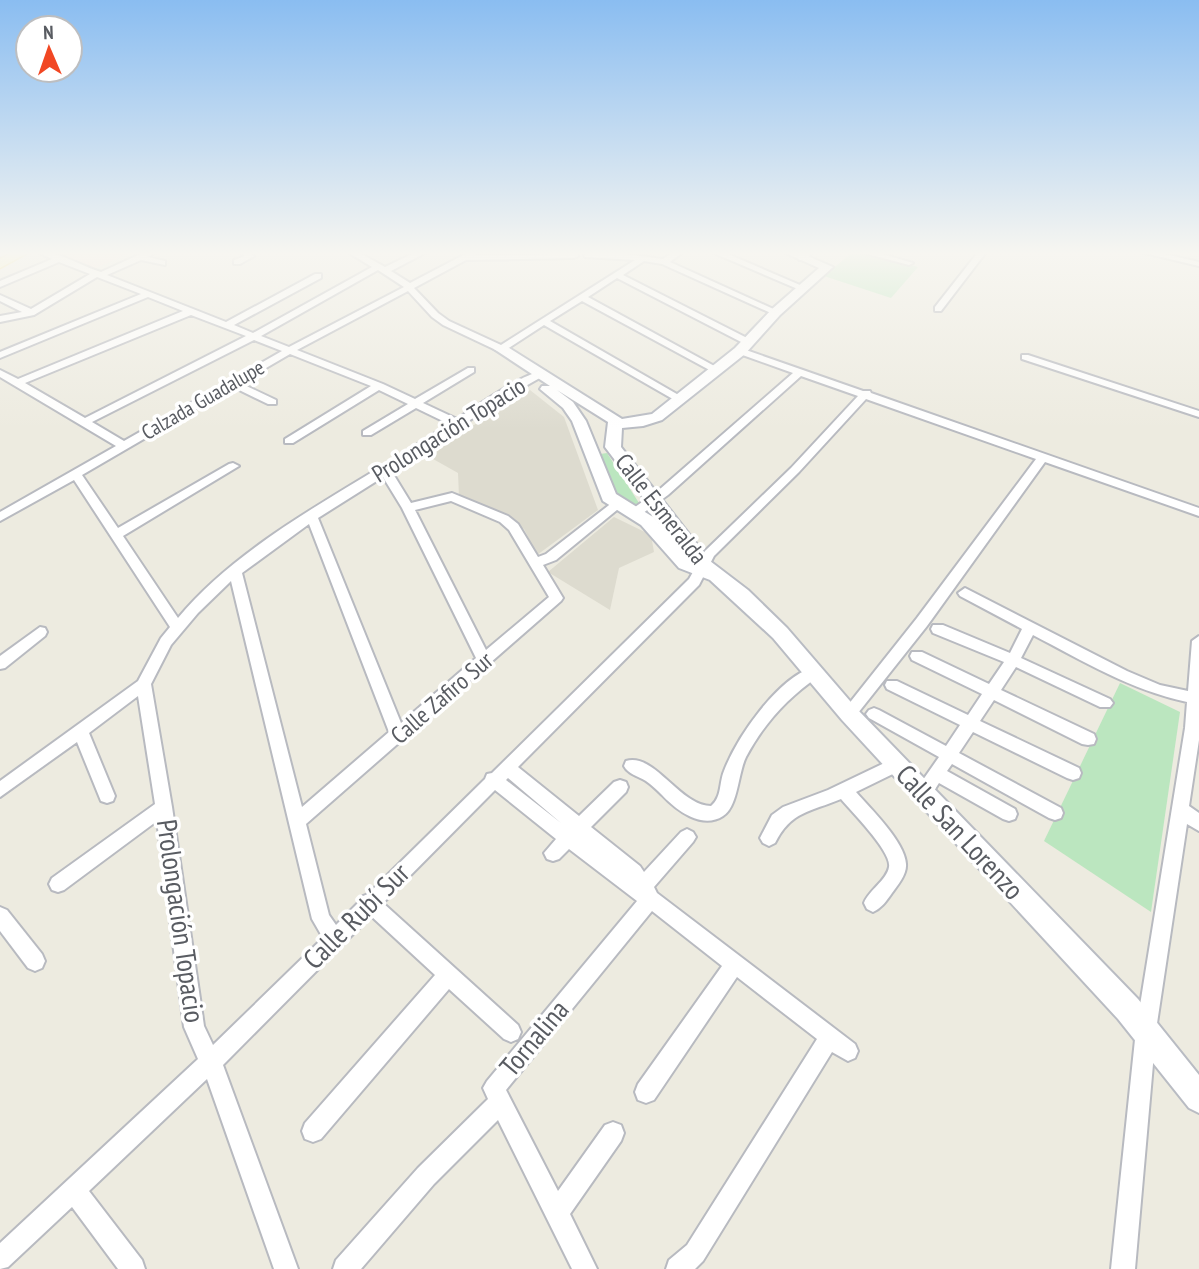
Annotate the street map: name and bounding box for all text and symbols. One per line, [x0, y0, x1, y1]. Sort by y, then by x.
north arrow [14, 14, 84, 84]
text: N [43, 20, 54, 44]
street label: Calzada Guadalupe [136, 353, 269, 446]
street label: Prolongación Topacio [366, 370, 531, 489]
street label: Calle Esmeralda [608, 447, 714, 570]
street label: Calle Zafiro Sur [384, 644, 500, 751]
street label: Calle San Lorenzo [888, 756, 1032, 907]
street label: Prolongación Topacio [149, 817, 214, 1025]
street label: Calle Rubí Sur [295, 854, 417, 977]
street label: Tornalina [491, 992, 576, 1084]

